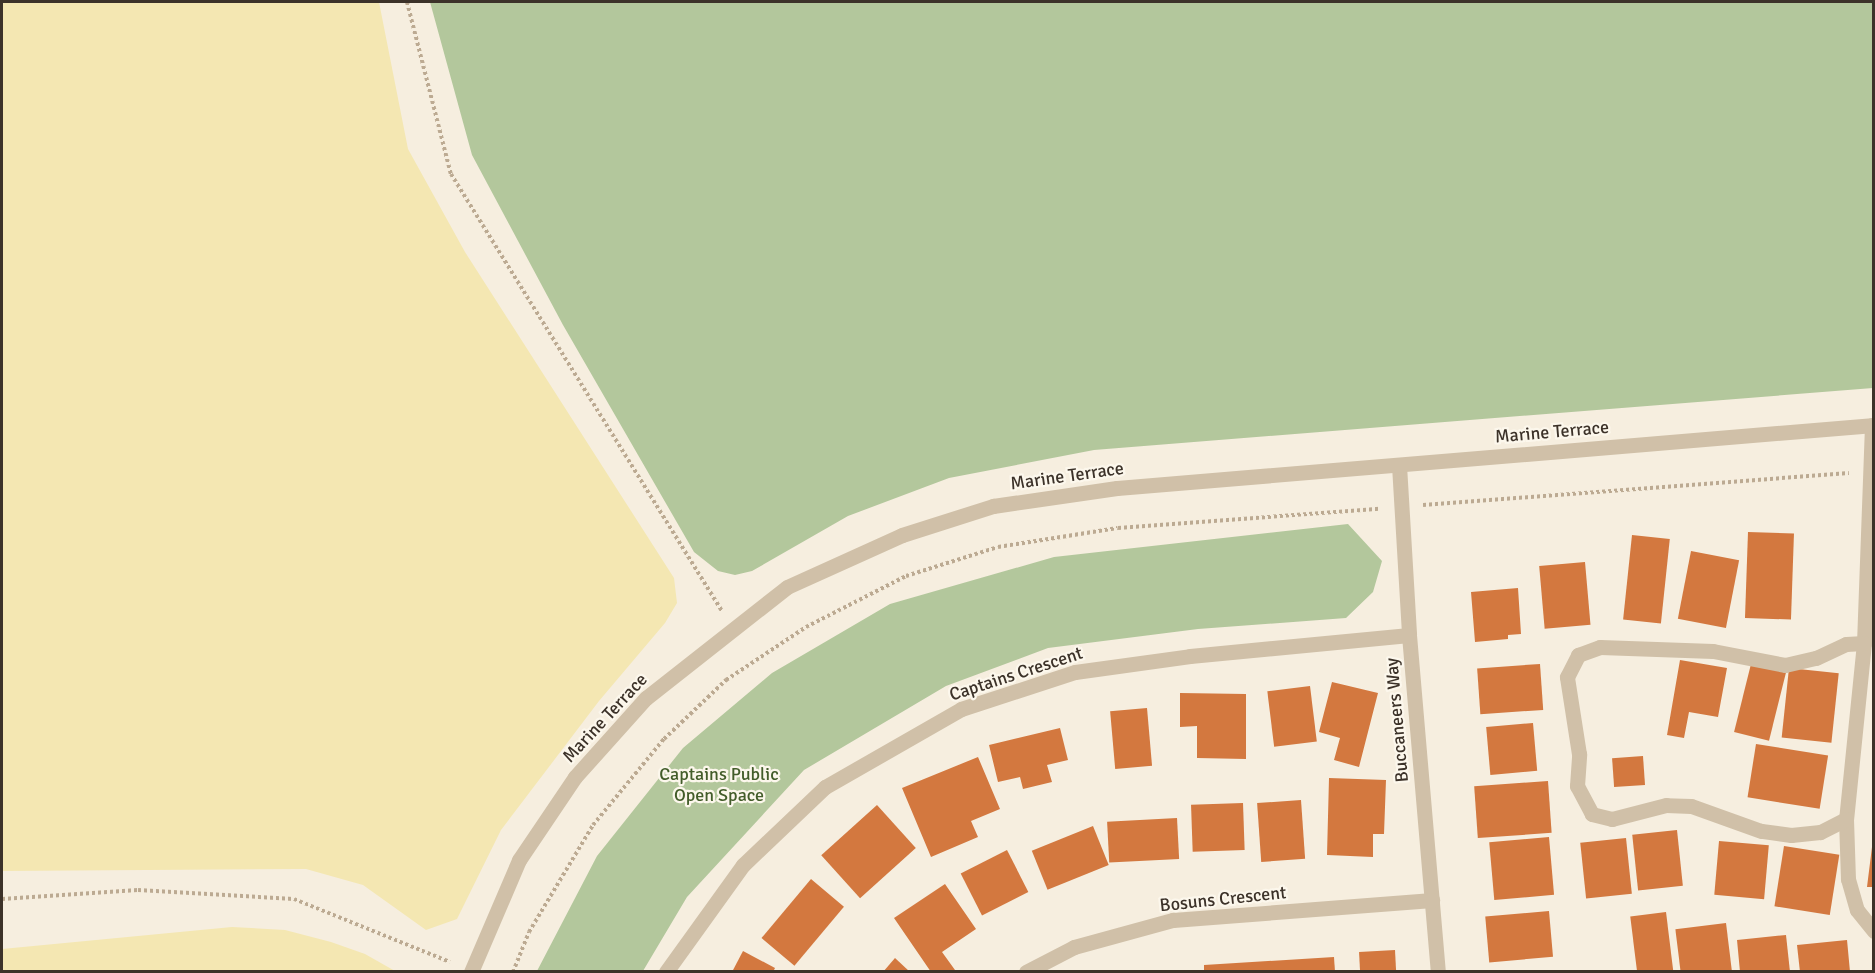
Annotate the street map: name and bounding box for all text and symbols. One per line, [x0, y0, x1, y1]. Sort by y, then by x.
street label: Marine Terrace [1494, 416, 1610, 448]
street label: Marine Terrace [1009, 457, 1125, 495]
street label: Captains Crescent [947, 642, 1085, 706]
street label: Buccaneers Way [1381, 657, 1413, 783]
street label: Marine Terrace [558, 669, 652, 767]
park label: Captains Public Open Space [659, 764, 779, 806]
street label: Bosuns Crescent [1159, 882, 1287, 916]

